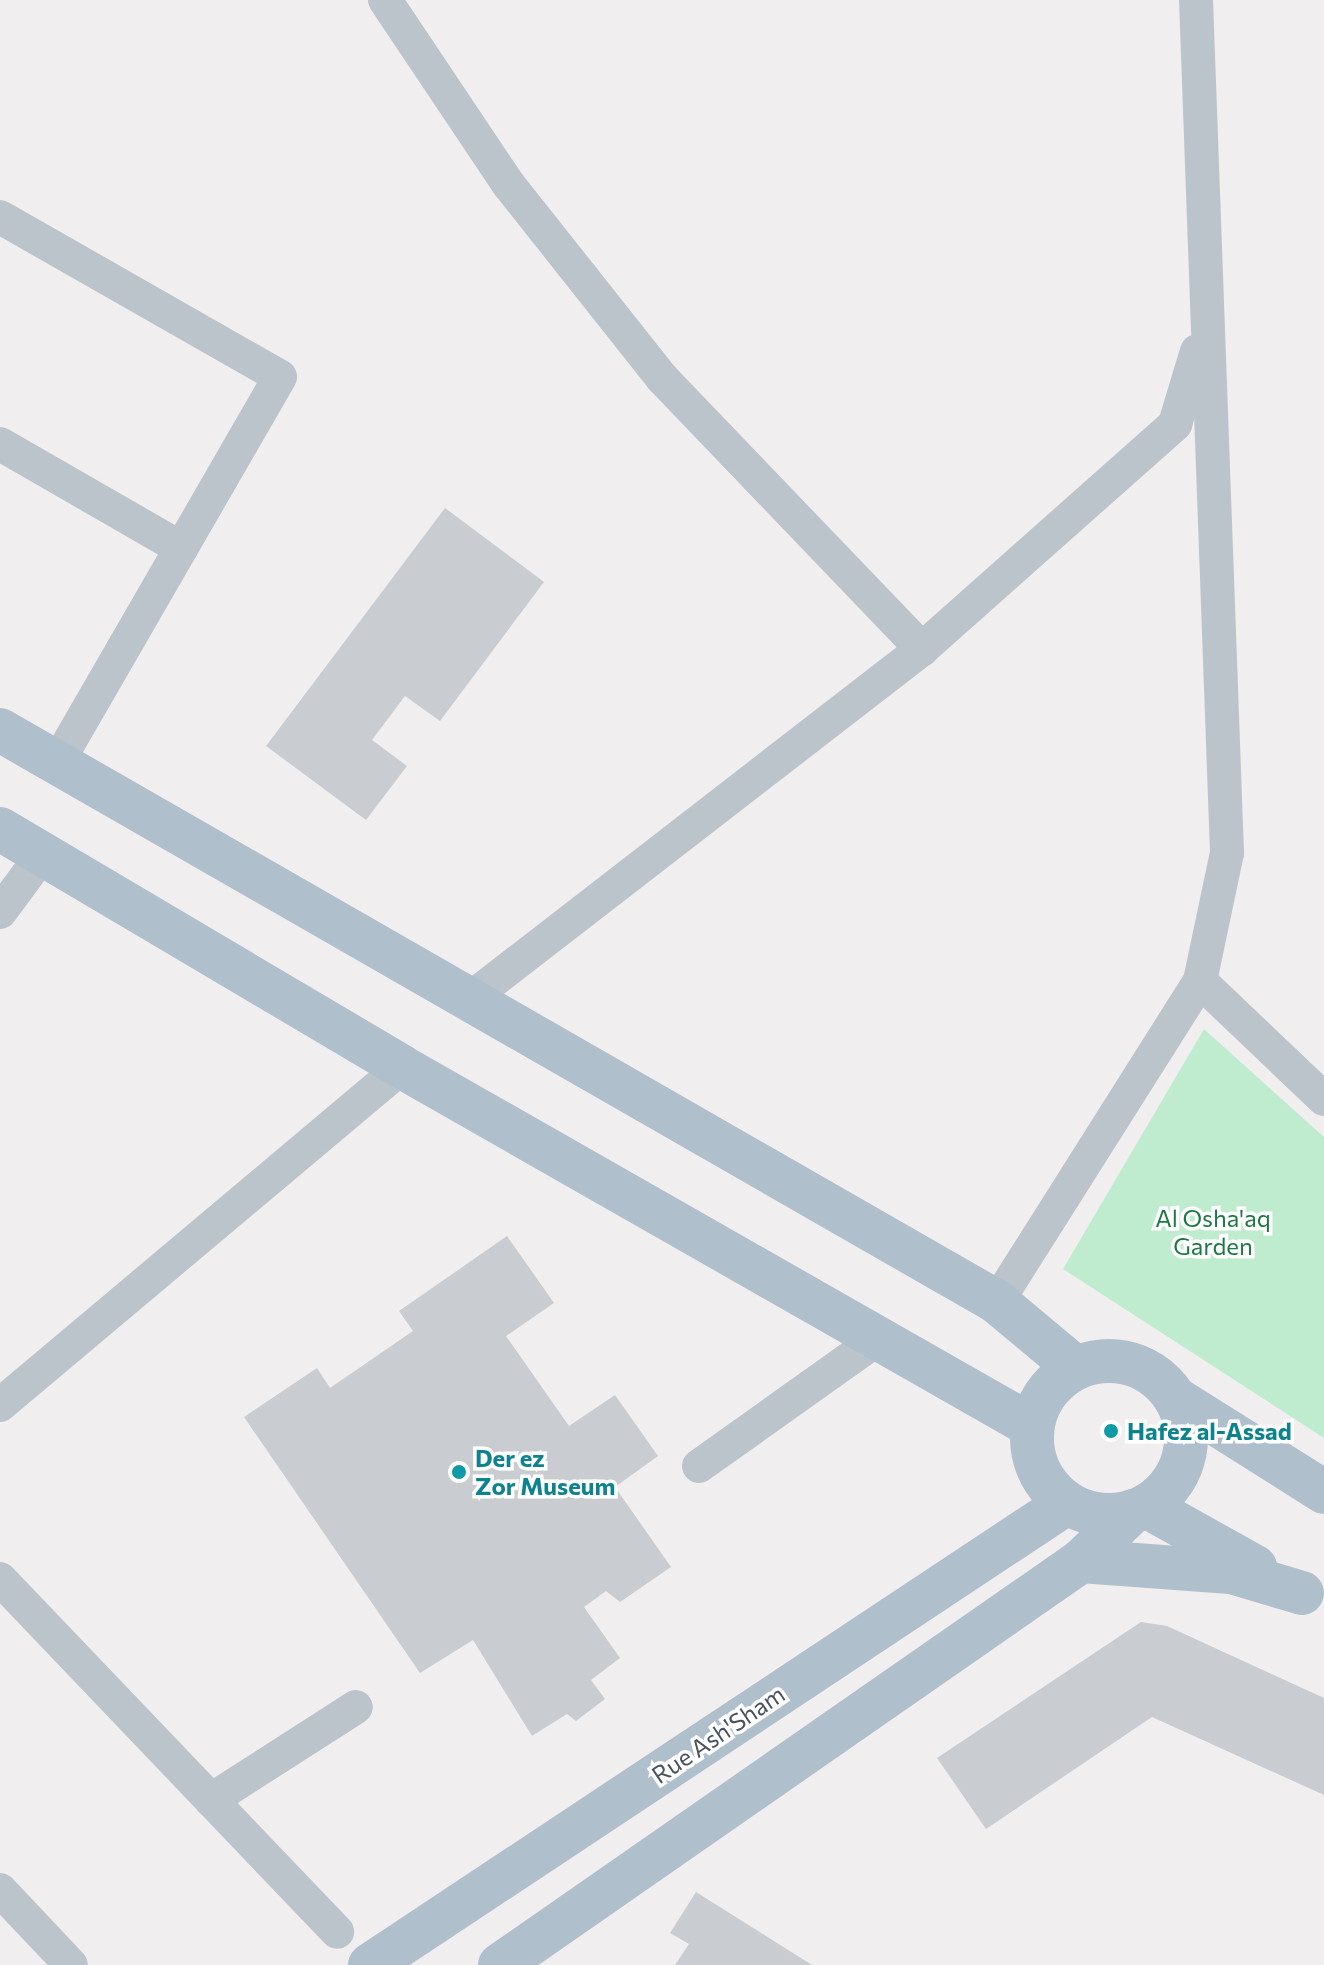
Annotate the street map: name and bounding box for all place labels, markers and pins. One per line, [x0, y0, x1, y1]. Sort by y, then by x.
place label: Hafez al-Assad [1127, 1417, 1292, 1445]
marker: Hafez al-Assad [1102, 1422, 1120, 1440]
place label: Der ez Zor Museum [475, 1444, 615, 1500]
marker: Der ez Zor Museum [450, 1463, 468, 1481]

